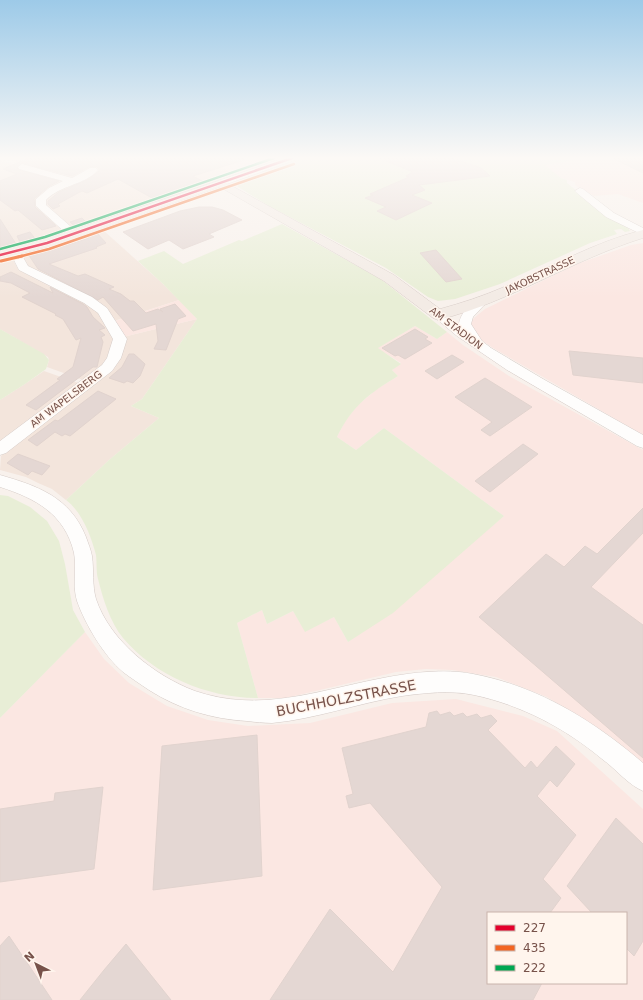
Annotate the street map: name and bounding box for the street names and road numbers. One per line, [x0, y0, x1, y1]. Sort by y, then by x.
street label: JAKOBSTRASSE [503, 254, 576, 296]
street label: AM STADION [427, 305, 485, 351]
street label: AM WAPELSBERG [28, 368, 104, 430]
street label: BUCHHOLZSTRASSE [275, 677, 417, 719]

